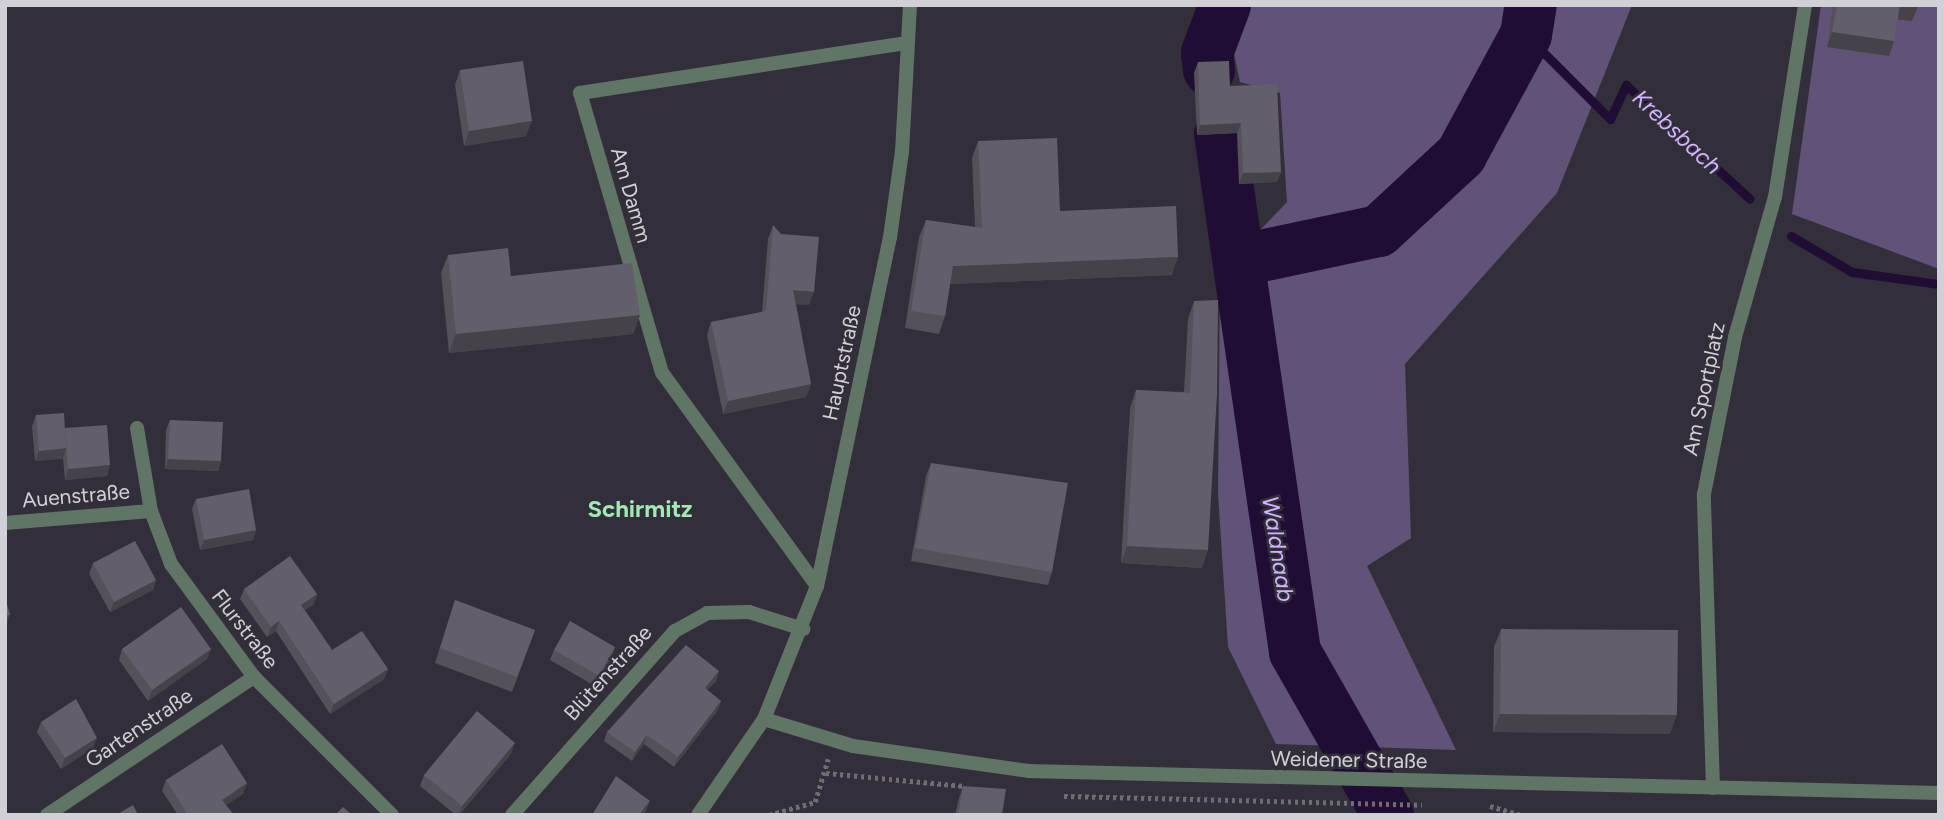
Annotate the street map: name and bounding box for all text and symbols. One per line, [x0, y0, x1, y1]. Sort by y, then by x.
water label: Krebsbach [1627, 84, 1727, 180]
street label: Am Damm [605, 144, 657, 246]
street label: Hauptstraße [817, 303, 867, 423]
street label: Am Sportplatz [1678, 320, 1730, 458]
street label: Auenstraße [21, 479, 131, 513]
water label: Waldnaab [1256, 494, 1300, 604]
district label: Schirmitz [587, 495, 693, 523]
street label: Flurstraße [206, 584, 284, 674]
street label: Blütenstraße [559, 620, 657, 726]
street label: Gartenstraße [81, 683, 197, 773]
street label: Weidener Straße [1270, 746, 1428, 774]

